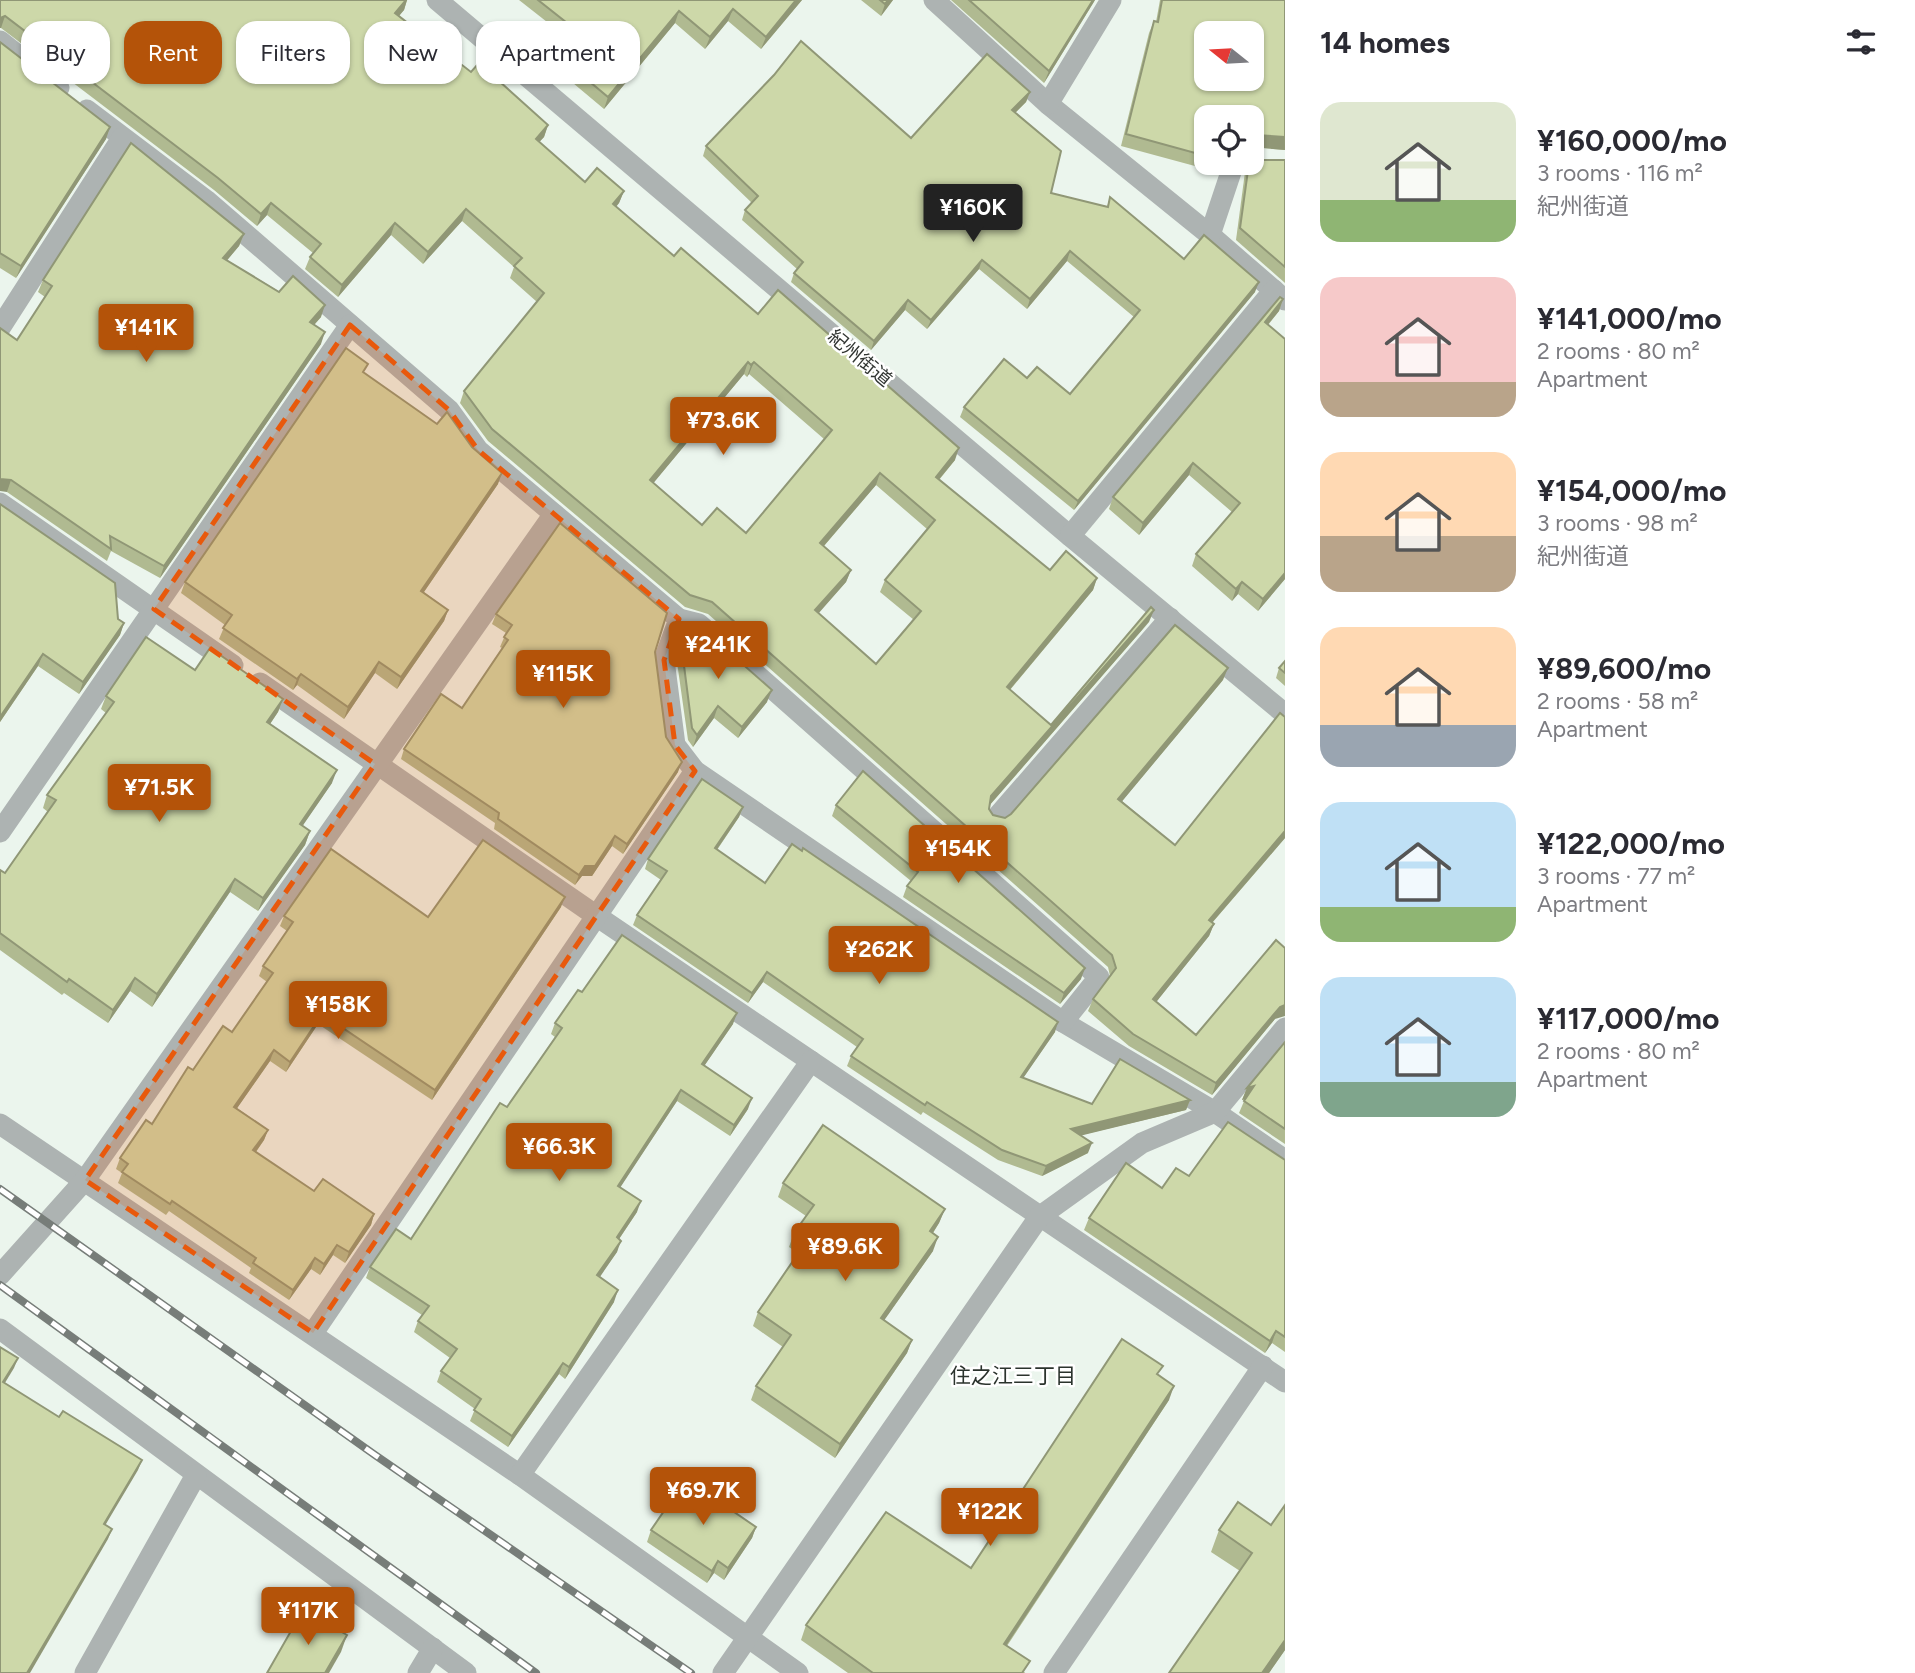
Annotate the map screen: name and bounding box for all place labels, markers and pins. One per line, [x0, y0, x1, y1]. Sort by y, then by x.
pin: ¥160K [924, 184, 1022, 244]
pin: ¥141K [97, 304, 195, 364]
pin: ¥73.6K [666, 398, 780, 457]
pin: ¥241K [669, 622, 767, 681]
pin: ¥115K [514, 650, 612, 710]
pin: ¥71.5K [102, 764, 216, 824]
pin: ¥154K [909, 826, 1007, 885]
pin: ¥262K [830, 926, 928, 986]
pin: ¥158K [289, 982, 387, 1041]
pin: ¥66.3K [502, 1124, 616, 1183]
pin: ¥89.6K [788, 1224, 902, 1283]
pin: ¥69.7K [646, 1468, 760, 1527]
pin: ¥122K [941, 1488, 1039, 1548]
pin: ¥117K [259, 1588, 357, 1647]

